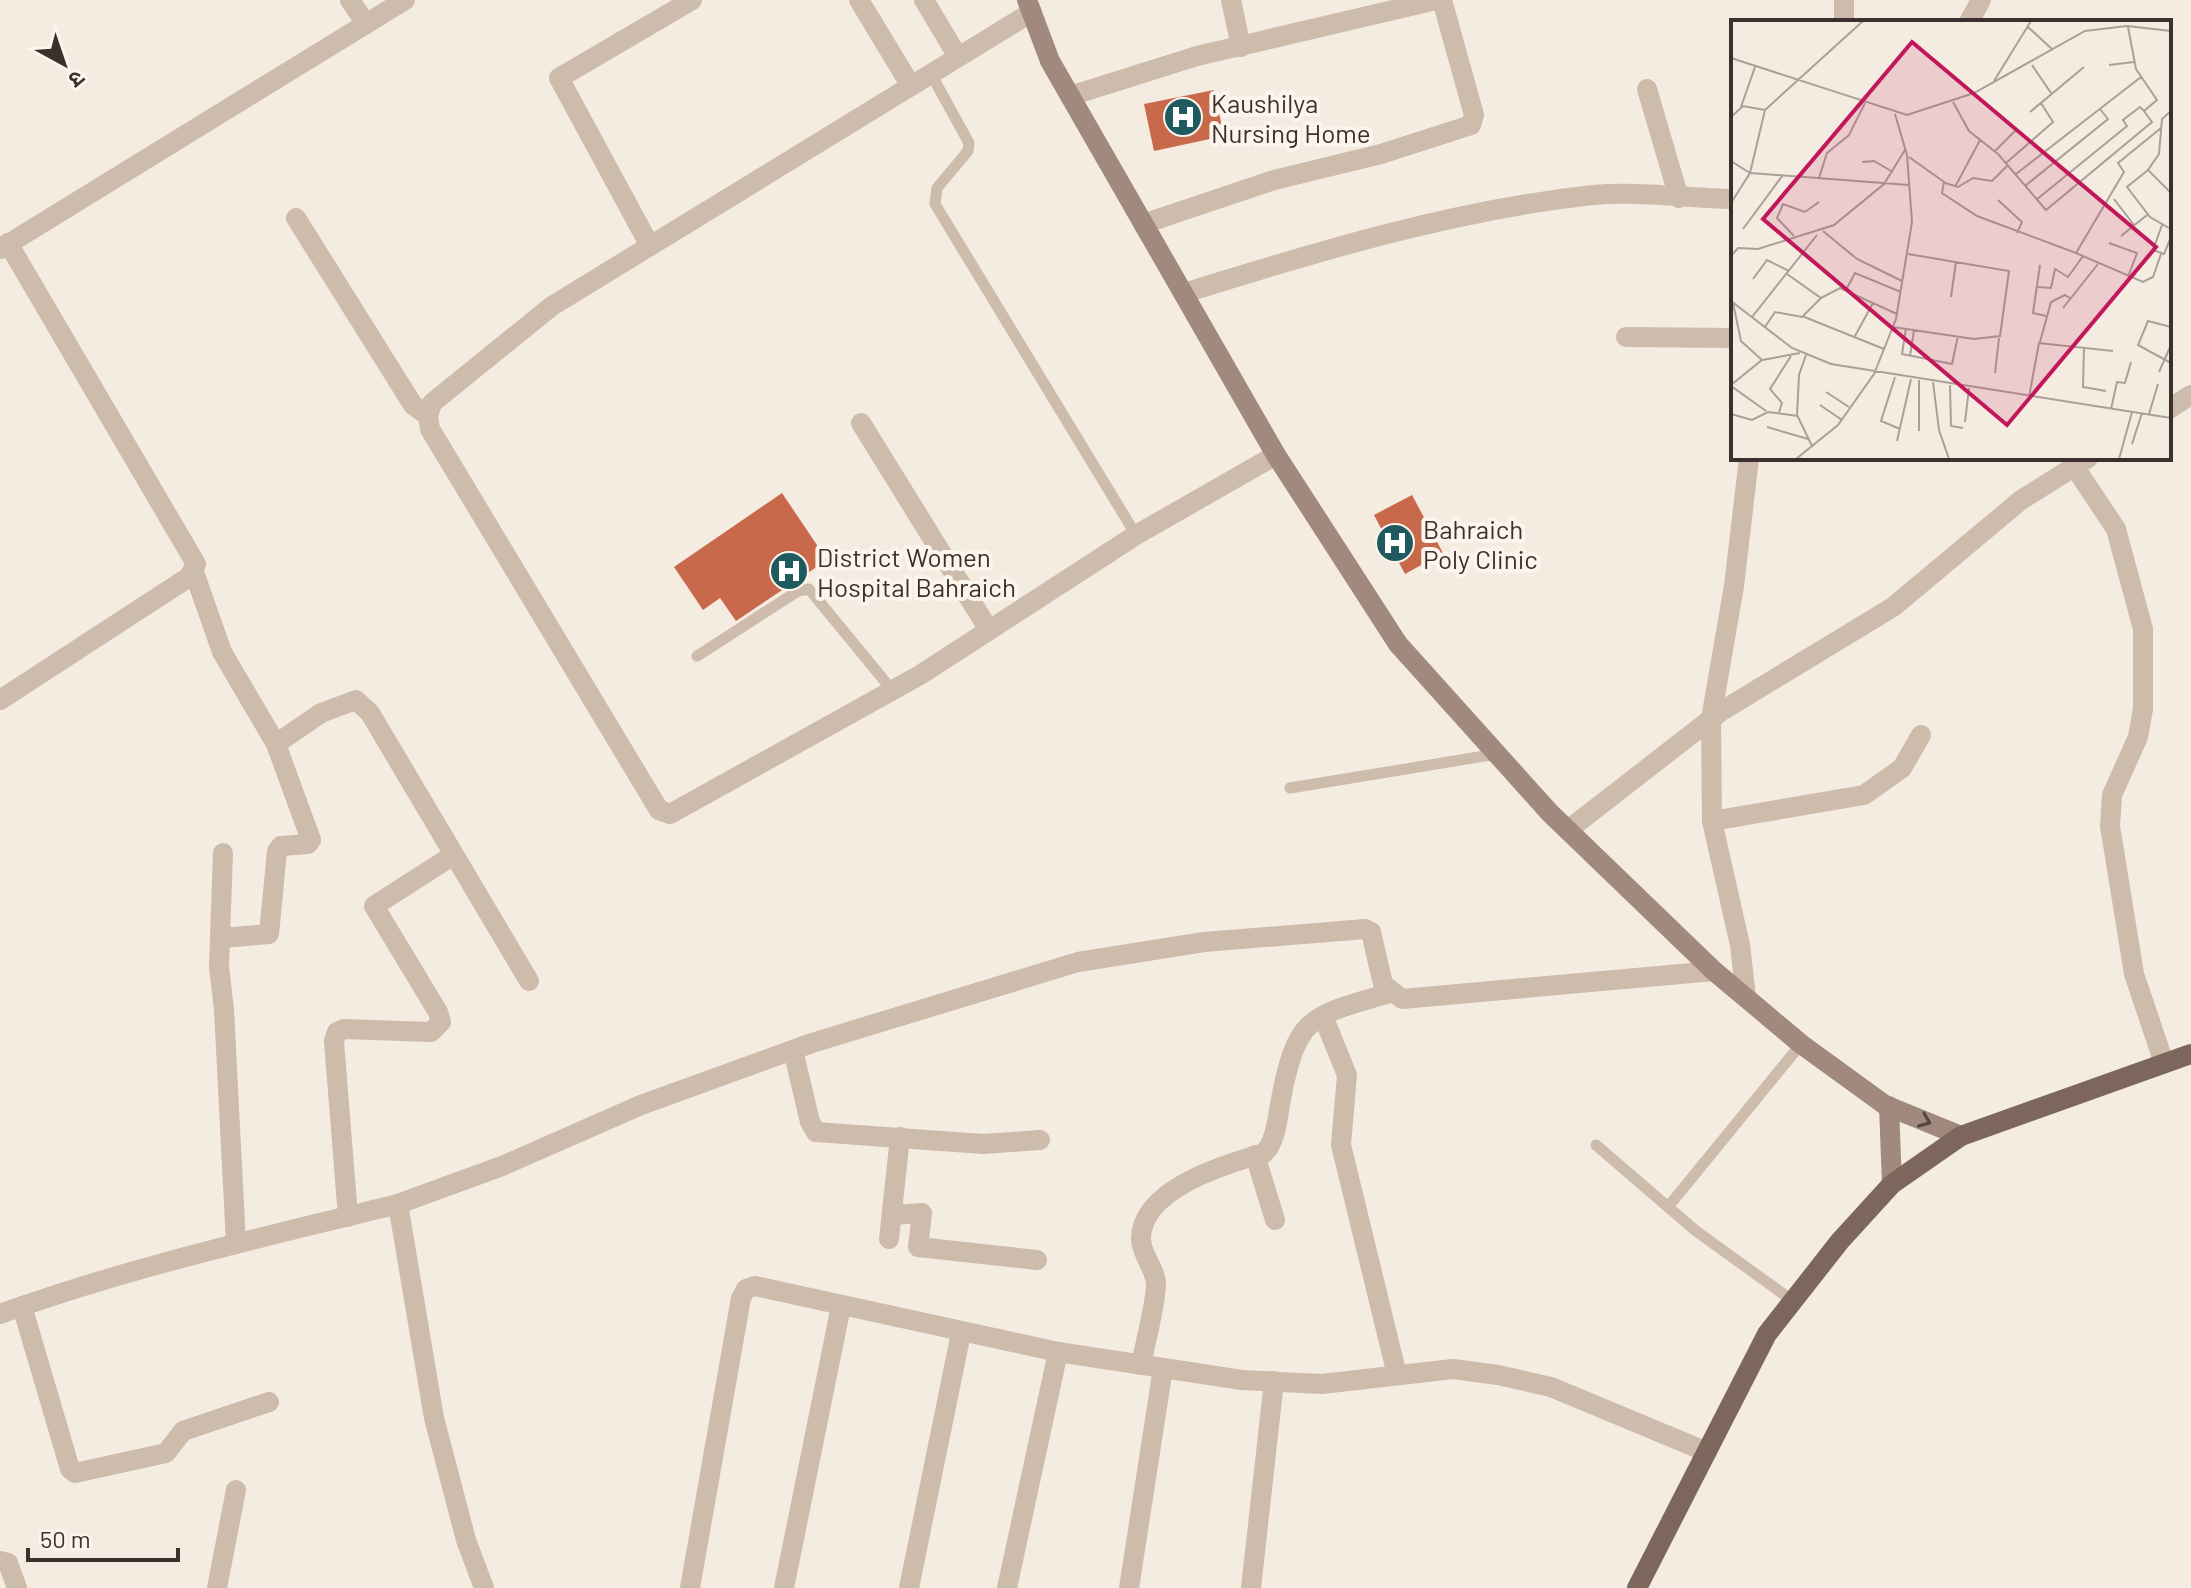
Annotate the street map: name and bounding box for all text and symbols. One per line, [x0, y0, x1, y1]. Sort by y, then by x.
inset map [1731, 20, 2171, 460]
north arrow [24, 24, 104, 104]
text: उ [63, 66, 91, 95]
place label: Kaushilya Nursing Home [1211, 87, 1371, 148]
hospital icon: Kaushilya Nursing Home [1162, 96, 1204, 138]
place label: Bahraich Poly Clinic [1423, 513, 1538, 574]
hospital icon: Bahraich Poly Clinic [1374, 522, 1416, 564]
place label: District Women Hospital Bahraich [817, 541, 1016, 602]
hospital icon: District Women Hospital Bahraich [768, 550, 810, 592]
one-way arrow [1917, 1111, 1931, 1128]
scale bar [28, 1512, 178, 1562]
text: 50 m [40, 1524, 91, 1553]

